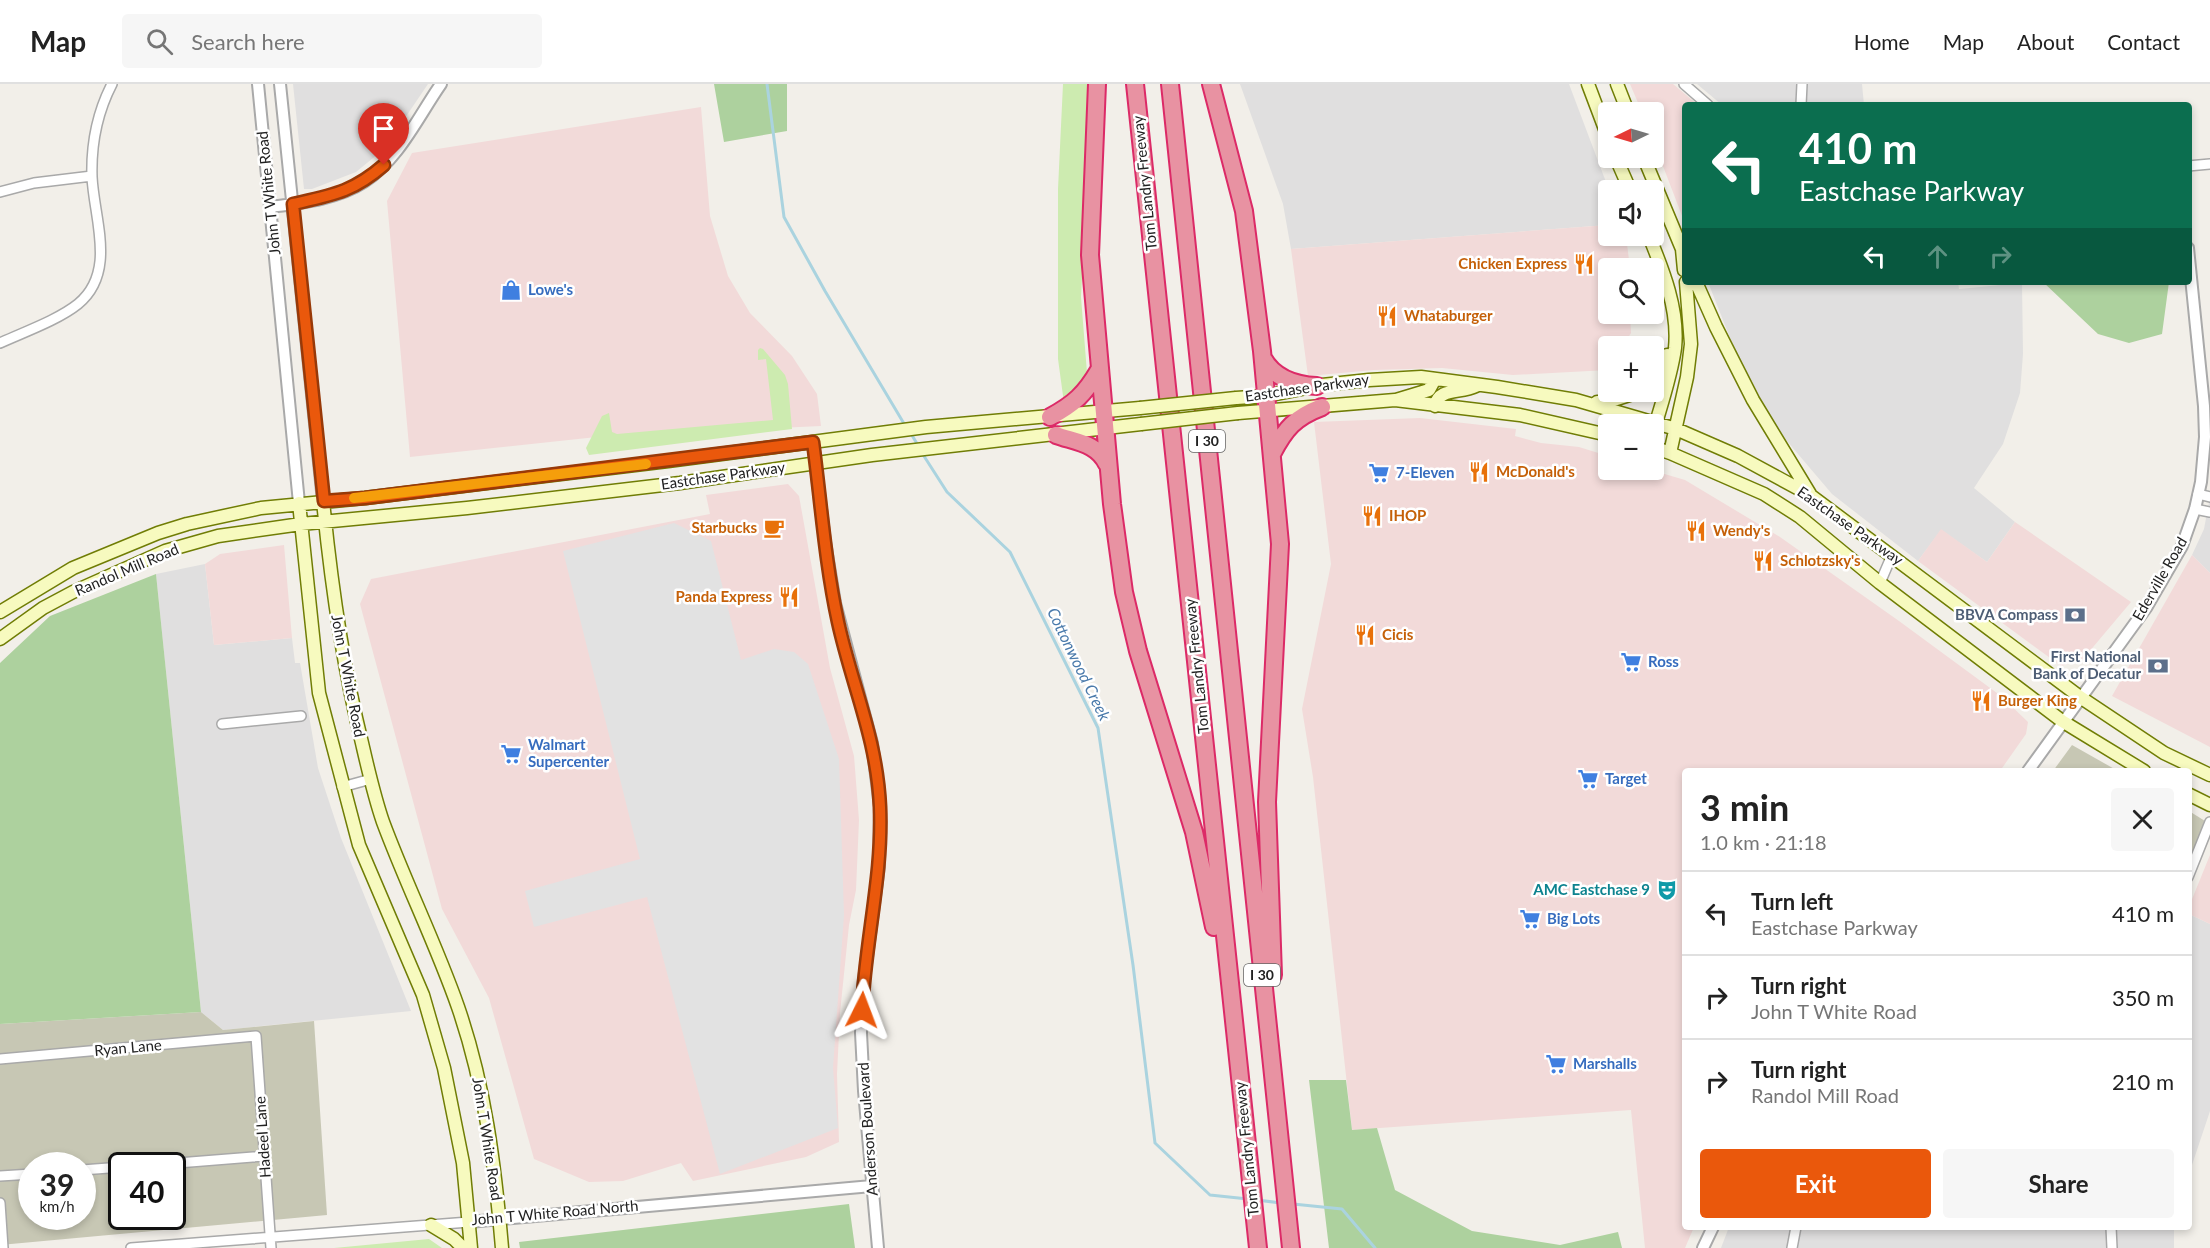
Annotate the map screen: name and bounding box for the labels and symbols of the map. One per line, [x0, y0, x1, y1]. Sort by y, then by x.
north arrow [1598, 102, 1664, 168]
pin [358, 103, 409, 165]
street label: Tom Landry Freeway [1128, 114, 1160, 252]
street label: John T White Road [253, 130, 283, 256]
restaurant icon: Chicken Express [1572, 252, 1596, 276]
place label: Chicken Express [1458, 254, 1567, 272]
shop icon: Lowe's [499, 278, 523, 302]
place label: Lowe's [528, 280, 574, 298]
restaurant icon: Whataburger [1375, 304, 1399, 328]
place label: Whataburger [1404, 306, 1493, 324]
street label: Eastchase Parkway [1244, 369, 1370, 405]
road number: I 30 [1189, 430, 1225, 452]
street label: Eastchase Parkway [660, 457, 786, 493]
restaurant icon: McDonald's [1467, 460, 1491, 484]
supermarket icon: 7-Eleven [1367, 461, 1391, 485]
place label: McDonald's [1496, 462, 1575, 480]
place label: 7-Eleven [1396, 463, 1455, 481]
street label: Eastchase Parkway [1794, 482, 1907, 569]
restaurant icon: IHOP [1360, 504, 1384, 528]
place label: IHOP [1389, 506, 1426, 524]
cafe icon: Starbucks [762, 516, 786, 540]
place label: Starbucks [692, 518, 757, 536]
restaurant icon: Wendy's [1684, 519, 1708, 543]
place label: Wendy's [1713, 521, 1771, 539]
street label: Ederville Road [2128, 533, 2190, 624]
street label: Randol Mill Road [72, 539, 181, 599]
restaurant icon: Schlotzsky's [1751, 549, 1775, 573]
place label: Schlotzsky's [1780, 551, 1861, 569]
restaurant icon: Panda Express [777, 585, 801, 609]
place label: Panda Express [676, 587, 772, 605]
street label: Tom Landry Freeway [1180, 597, 1212, 735]
bank icon: BBVA Compass [2063, 603, 2087, 627]
water label: Cottonwood Creek [1044, 604, 1115, 724]
place label: BBVA Compass [1955, 605, 2058, 623]
street label: John T White Road [328, 613, 370, 739]
restaurant icon: Cicis [1353, 623, 1377, 647]
place label: Cicis [1382, 625, 1414, 643]
place label: First National Bank of Decatur [2033, 647, 2141, 682]
supermarket icon: Ross [1619, 650, 1643, 674]
place label: Ross [1648, 652, 1679, 670]
bank icon: First National Bank of Decatur [2146, 654, 2170, 678]
restaurant icon: Burger King [1969, 689, 1993, 713]
place label: Burger King [1998, 691, 2077, 709]
place label: Walmart Supercenter [528, 735, 609, 770]
supermarket icon: Walmart Supercenter [499, 742, 523, 766]
supermarket icon: Target [1576, 767, 1600, 791]
place label: Target [1605, 769, 1647, 787]
theatre icon: AMC Eastchase 9 [1655, 878, 1679, 902]
place label: AMC Eastchase 9 [1532, 880, 1650, 898]
supermarket icon: Big Lots [1518, 907, 1542, 931]
place label: Big Lots [1547, 909, 1601, 927]
road number: I 30 [1244, 964, 1280, 986]
position arrow [830, 978, 894, 1042]
street label: Ryan Lane [93, 1035, 163, 1059]
supermarket icon: Marshalls [1544, 1052, 1568, 1076]
place label: Marshalls [1573, 1054, 1637, 1072]
street label: Anderson Boulevard [853, 1062, 881, 1196]
street label: John T White Road [469, 1076, 507, 1202]
street label: Tom Landry Freeway [1230, 1080, 1262, 1218]
street label: Hadeel Lane [250, 1096, 274, 1178]
speed limit sign: 40 [108, 1152, 186, 1230]
street label: John T White Road North [471, 1196, 639, 1228]

